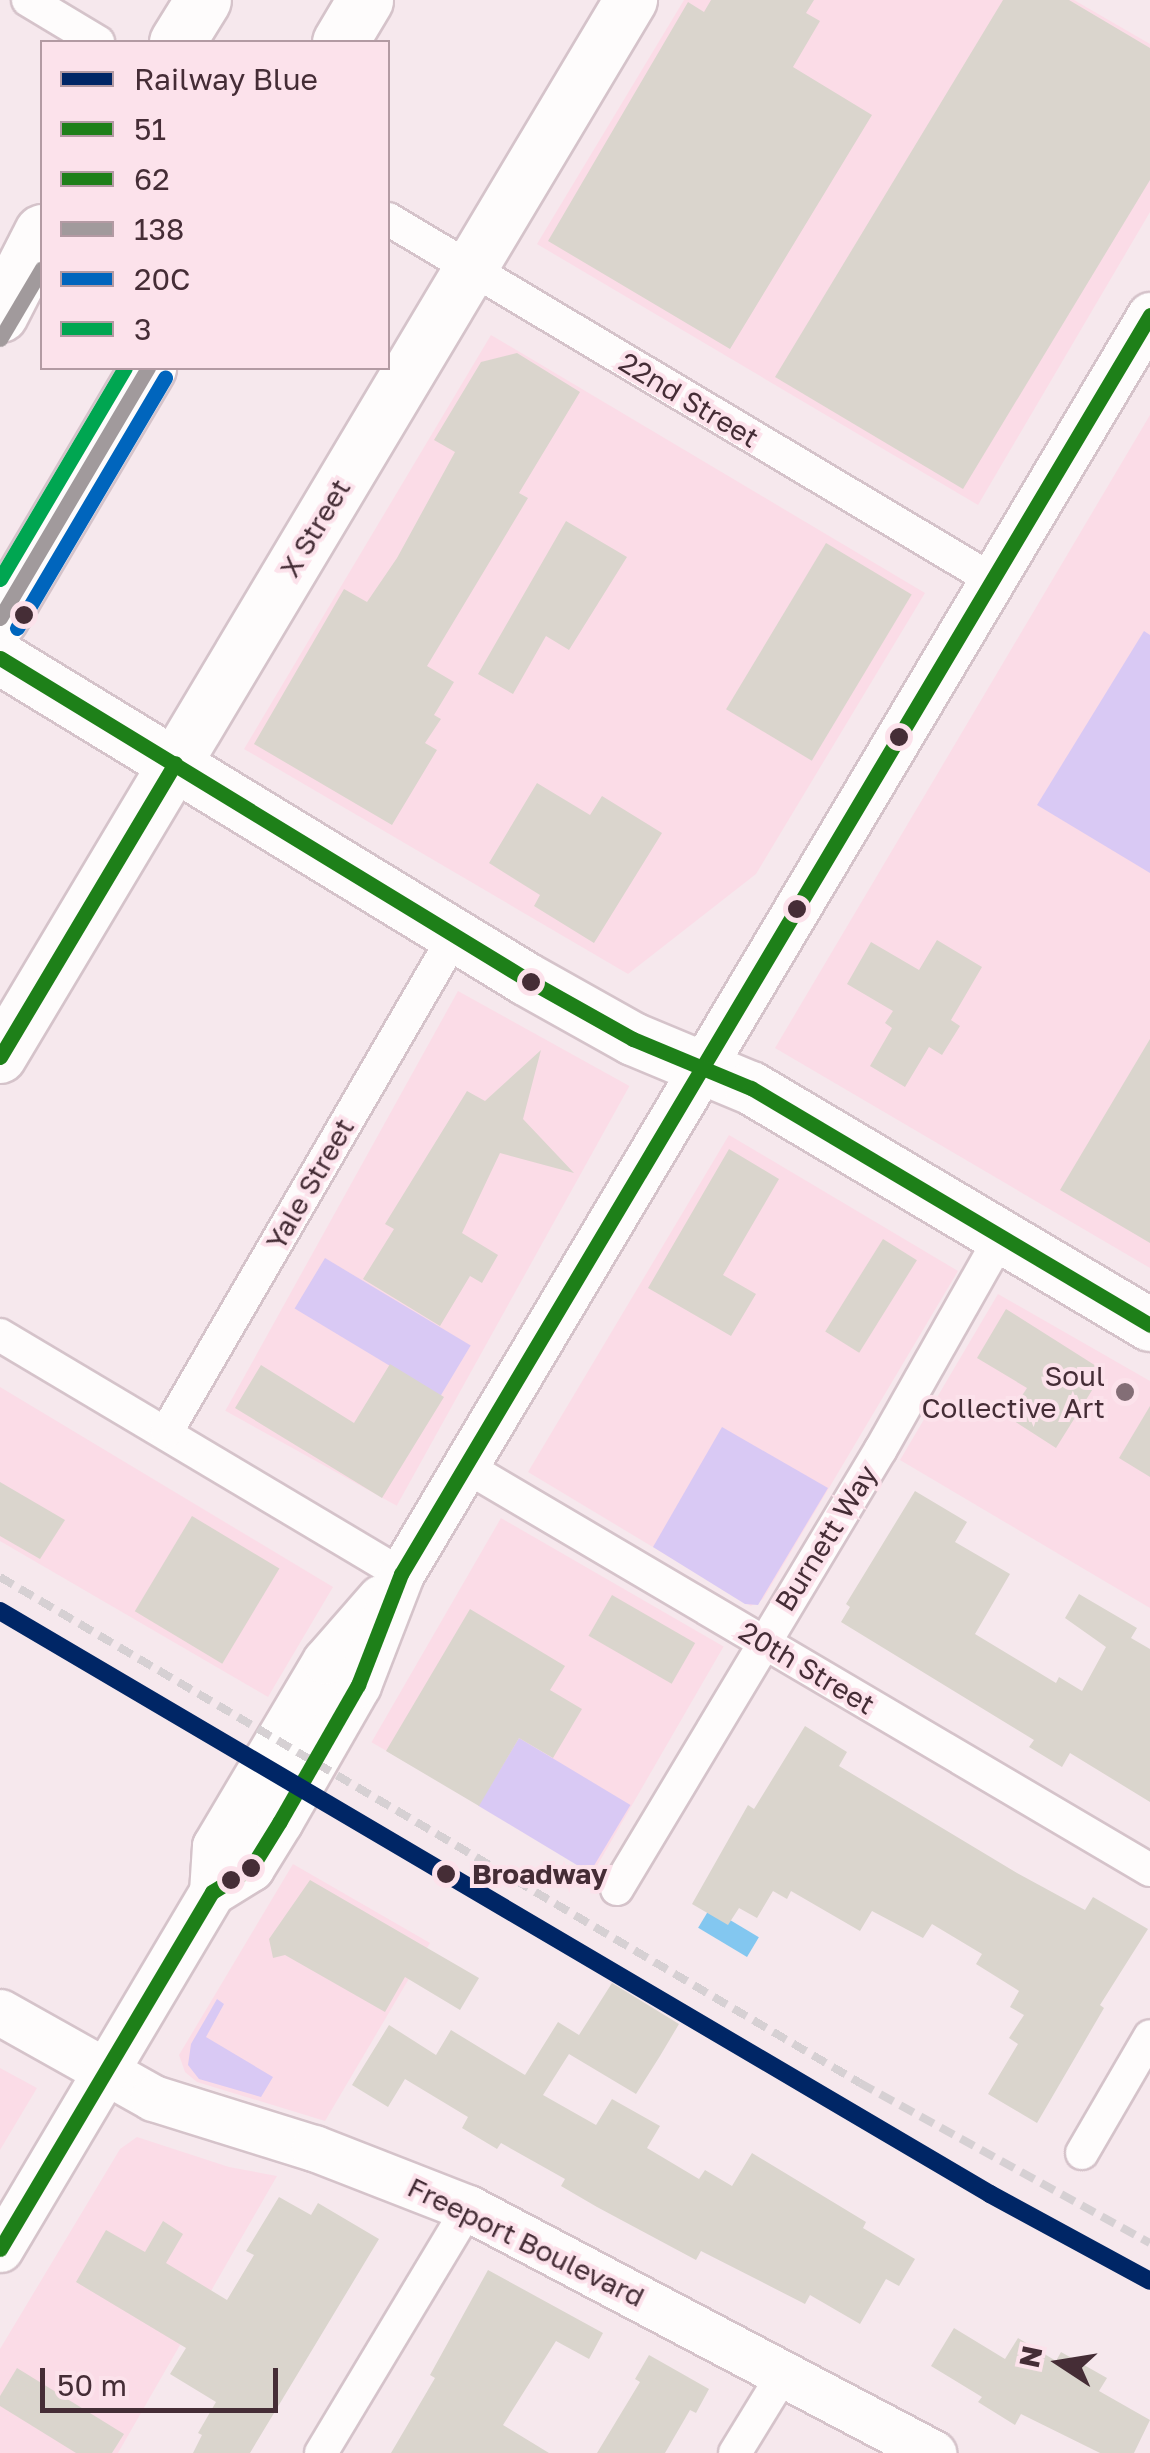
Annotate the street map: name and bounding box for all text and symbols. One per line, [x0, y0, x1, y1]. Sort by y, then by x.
legend [40, 40, 390, 370]
text: Railway Blue [134, 61, 318, 97]
text: 51 [134, 111, 166, 147]
text: 62 [134, 161, 170, 197]
text: 138 [134, 211, 184, 247]
text: 20C [134, 261, 190, 297]
text: 3 [134, 311, 152, 347]
street label: 22nd Street [613, 345, 765, 455]
street label: X Street [273, 473, 357, 583]
unlabelled marker [14, 605, 34, 625]
unlabelled marker [889, 727, 909, 747]
unlabelled marker [787, 899, 807, 919]
unlabelled marker [521, 972, 541, 992]
street label: Yale Street [259, 1112, 361, 1256]
place label: Soul Collective Art [922, 1359, 1105, 1425]
marker: Soul Collective Art [1114, 1381, 1136, 1403]
street label: Burnett Way [768, 1459, 884, 1617]
street label: 20th Street [733, 1614, 881, 1722]
marker: Broadway [429, 1857, 463, 1891]
place label: Broadway [472, 1857, 608, 1891]
unlabelled marker [241, 1858, 261, 1878]
unlabelled marker [221, 1870, 241, 1890]
street label: Freeport Boulevard [402, 2170, 650, 2314]
north arrow [1010, 2313, 1110, 2413]
text: N [1012, 2343, 1049, 2370]
scale bar [45, 2348, 282, 2410]
text: 50 m [57, 2367, 127, 2403]

